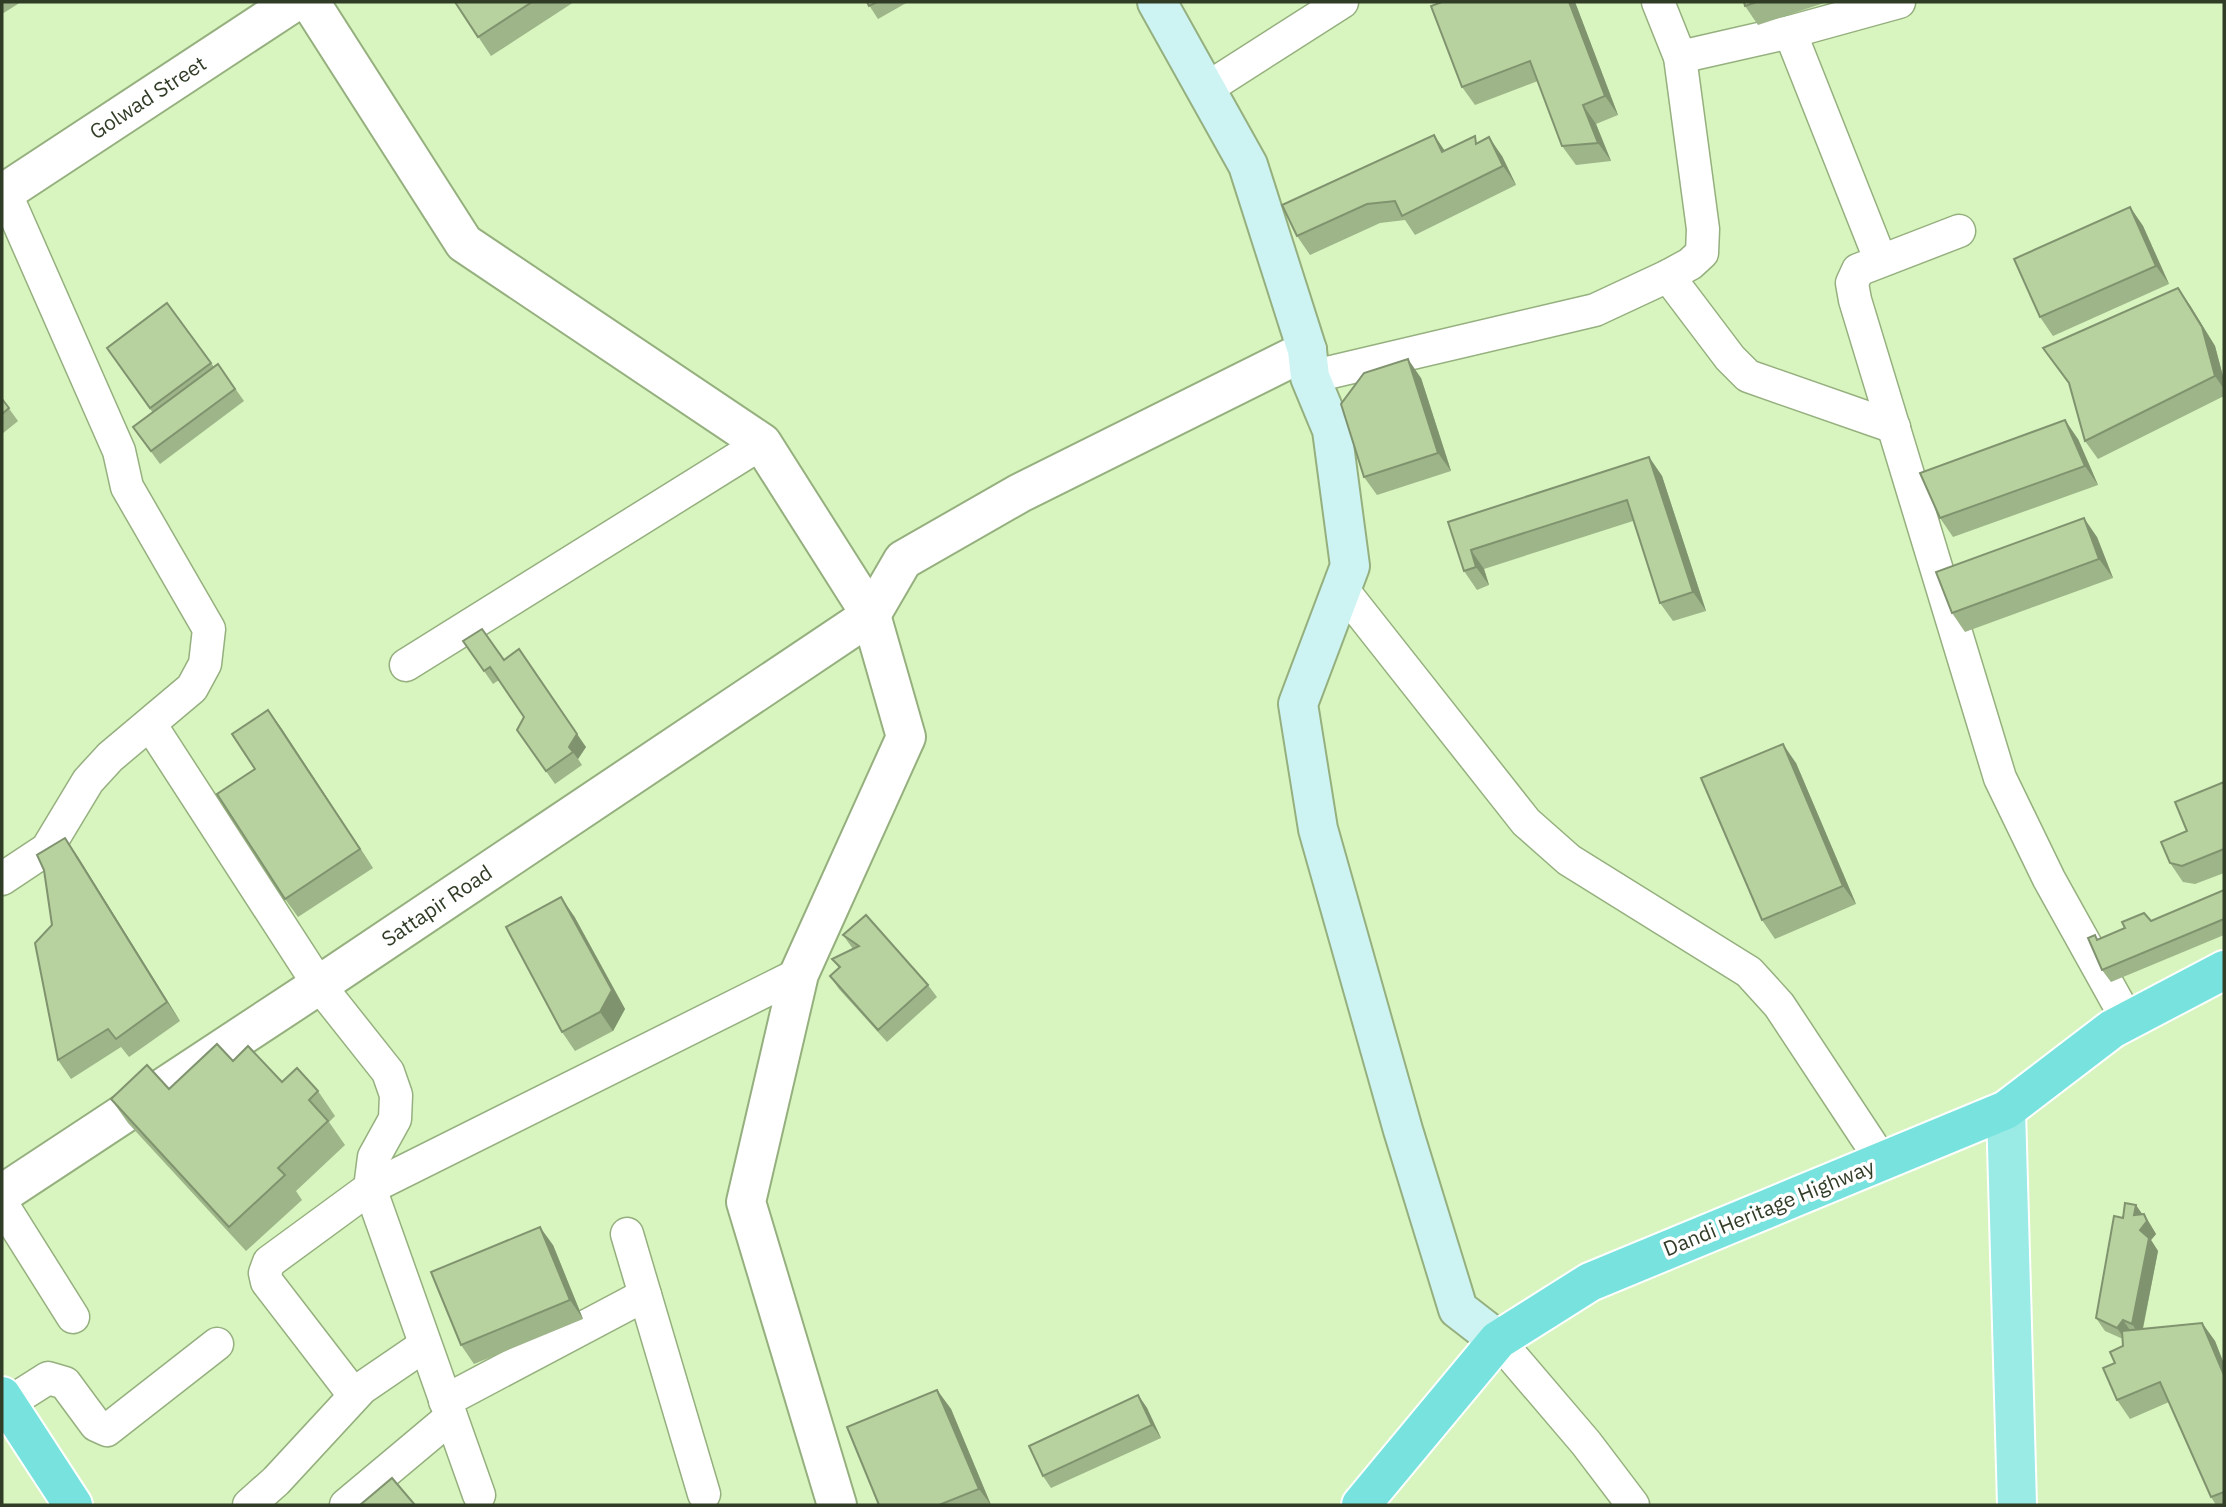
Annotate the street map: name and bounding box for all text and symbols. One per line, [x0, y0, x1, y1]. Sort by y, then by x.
street label: Golwad Street [84, 49, 211, 145]
street label: Sattapir Road [376, 858, 497, 952]
street label: Dandi Heritage Highway [1659, 1152, 1879, 1262]

